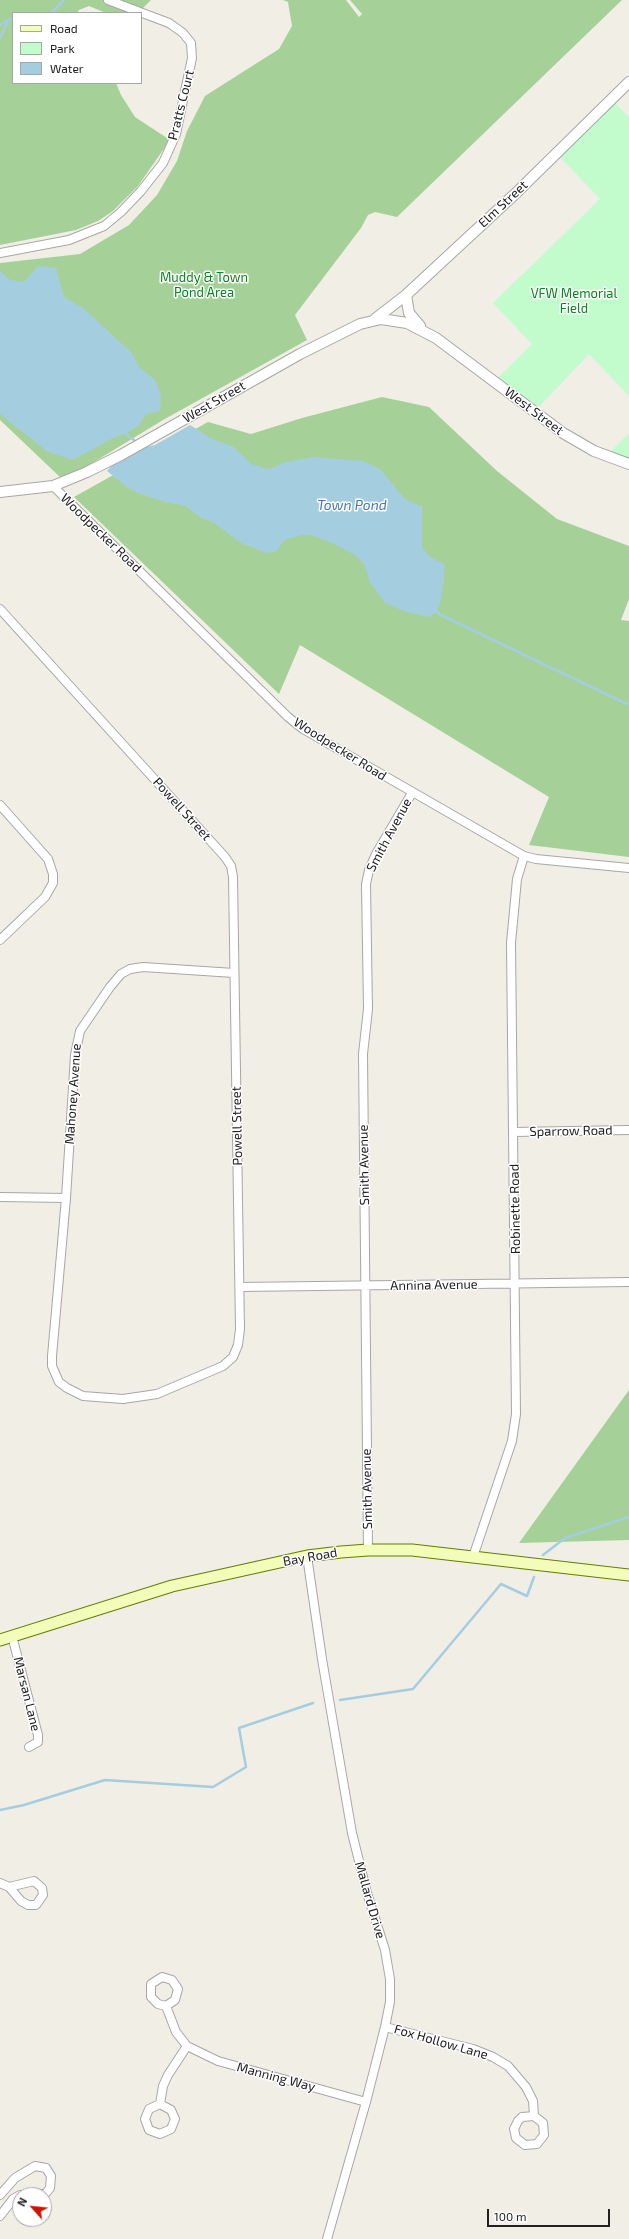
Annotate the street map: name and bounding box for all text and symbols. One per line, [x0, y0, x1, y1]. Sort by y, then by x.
legend [12, 12, 142, 84]
text: Road [50, 21, 78, 35]
text: Park [50, 41, 75, 55]
text: Water [50, 61, 84, 75]
street label: Pratts Court [165, 68, 197, 142]
street label: Elm Street [475, 177, 531, 231]
park label: Muddy & Town Pond Area [160, 270, 248, 301]
park label: VFW Memorial Field [531, 286, 617, 317]
street label: West Street [180, 378, 248, 426]
street label: West Street [501, 384, 567, 438]
street label: Woodpecker Road [57, 490, 145, 576]
water label: Town Pond [317, 497, 387, 513]
street label: Woodpecker Road [291, 714, 389, 784]
street label: Powell Street [150, 774, 214, 844]
street label: Smith Avenue [363, 796, 415, 874]
street label: Mahoney Avenue [62, 1043, 84, 1145]
street label: Powell Street [229, 1086, 245, 1166]
street label: Sparrow Road [529, 1122, 613, 1140]
street label: Smith Avenue [355, 1124, 373, 1206]
street label: Robinette Road [506, 1164, 524, 1254]
street label: Annina Avenue [390, 1276, 478, 1294]
street label: Smith Avenue [358, 1448, 376, 1530]
street label: Bay Road [282, 1545, 338, 1569]
street label: Marsan Lane [10, 1655, 44, 1733]
street label: Mallard Drive [352, 1860, 388, 1940]
street label: Fox Hollow Lane [392, 2021, 490, 2063]
street label: Manning Way [235, 2059, 317, 2095]
north arrow [12, 2187, 52, 2227]
text: N [14, 2195, 29, 2208]
scale bar [489, 2201, 612, 2227]
text: 100 m [494, 2209, 526, 2223]

